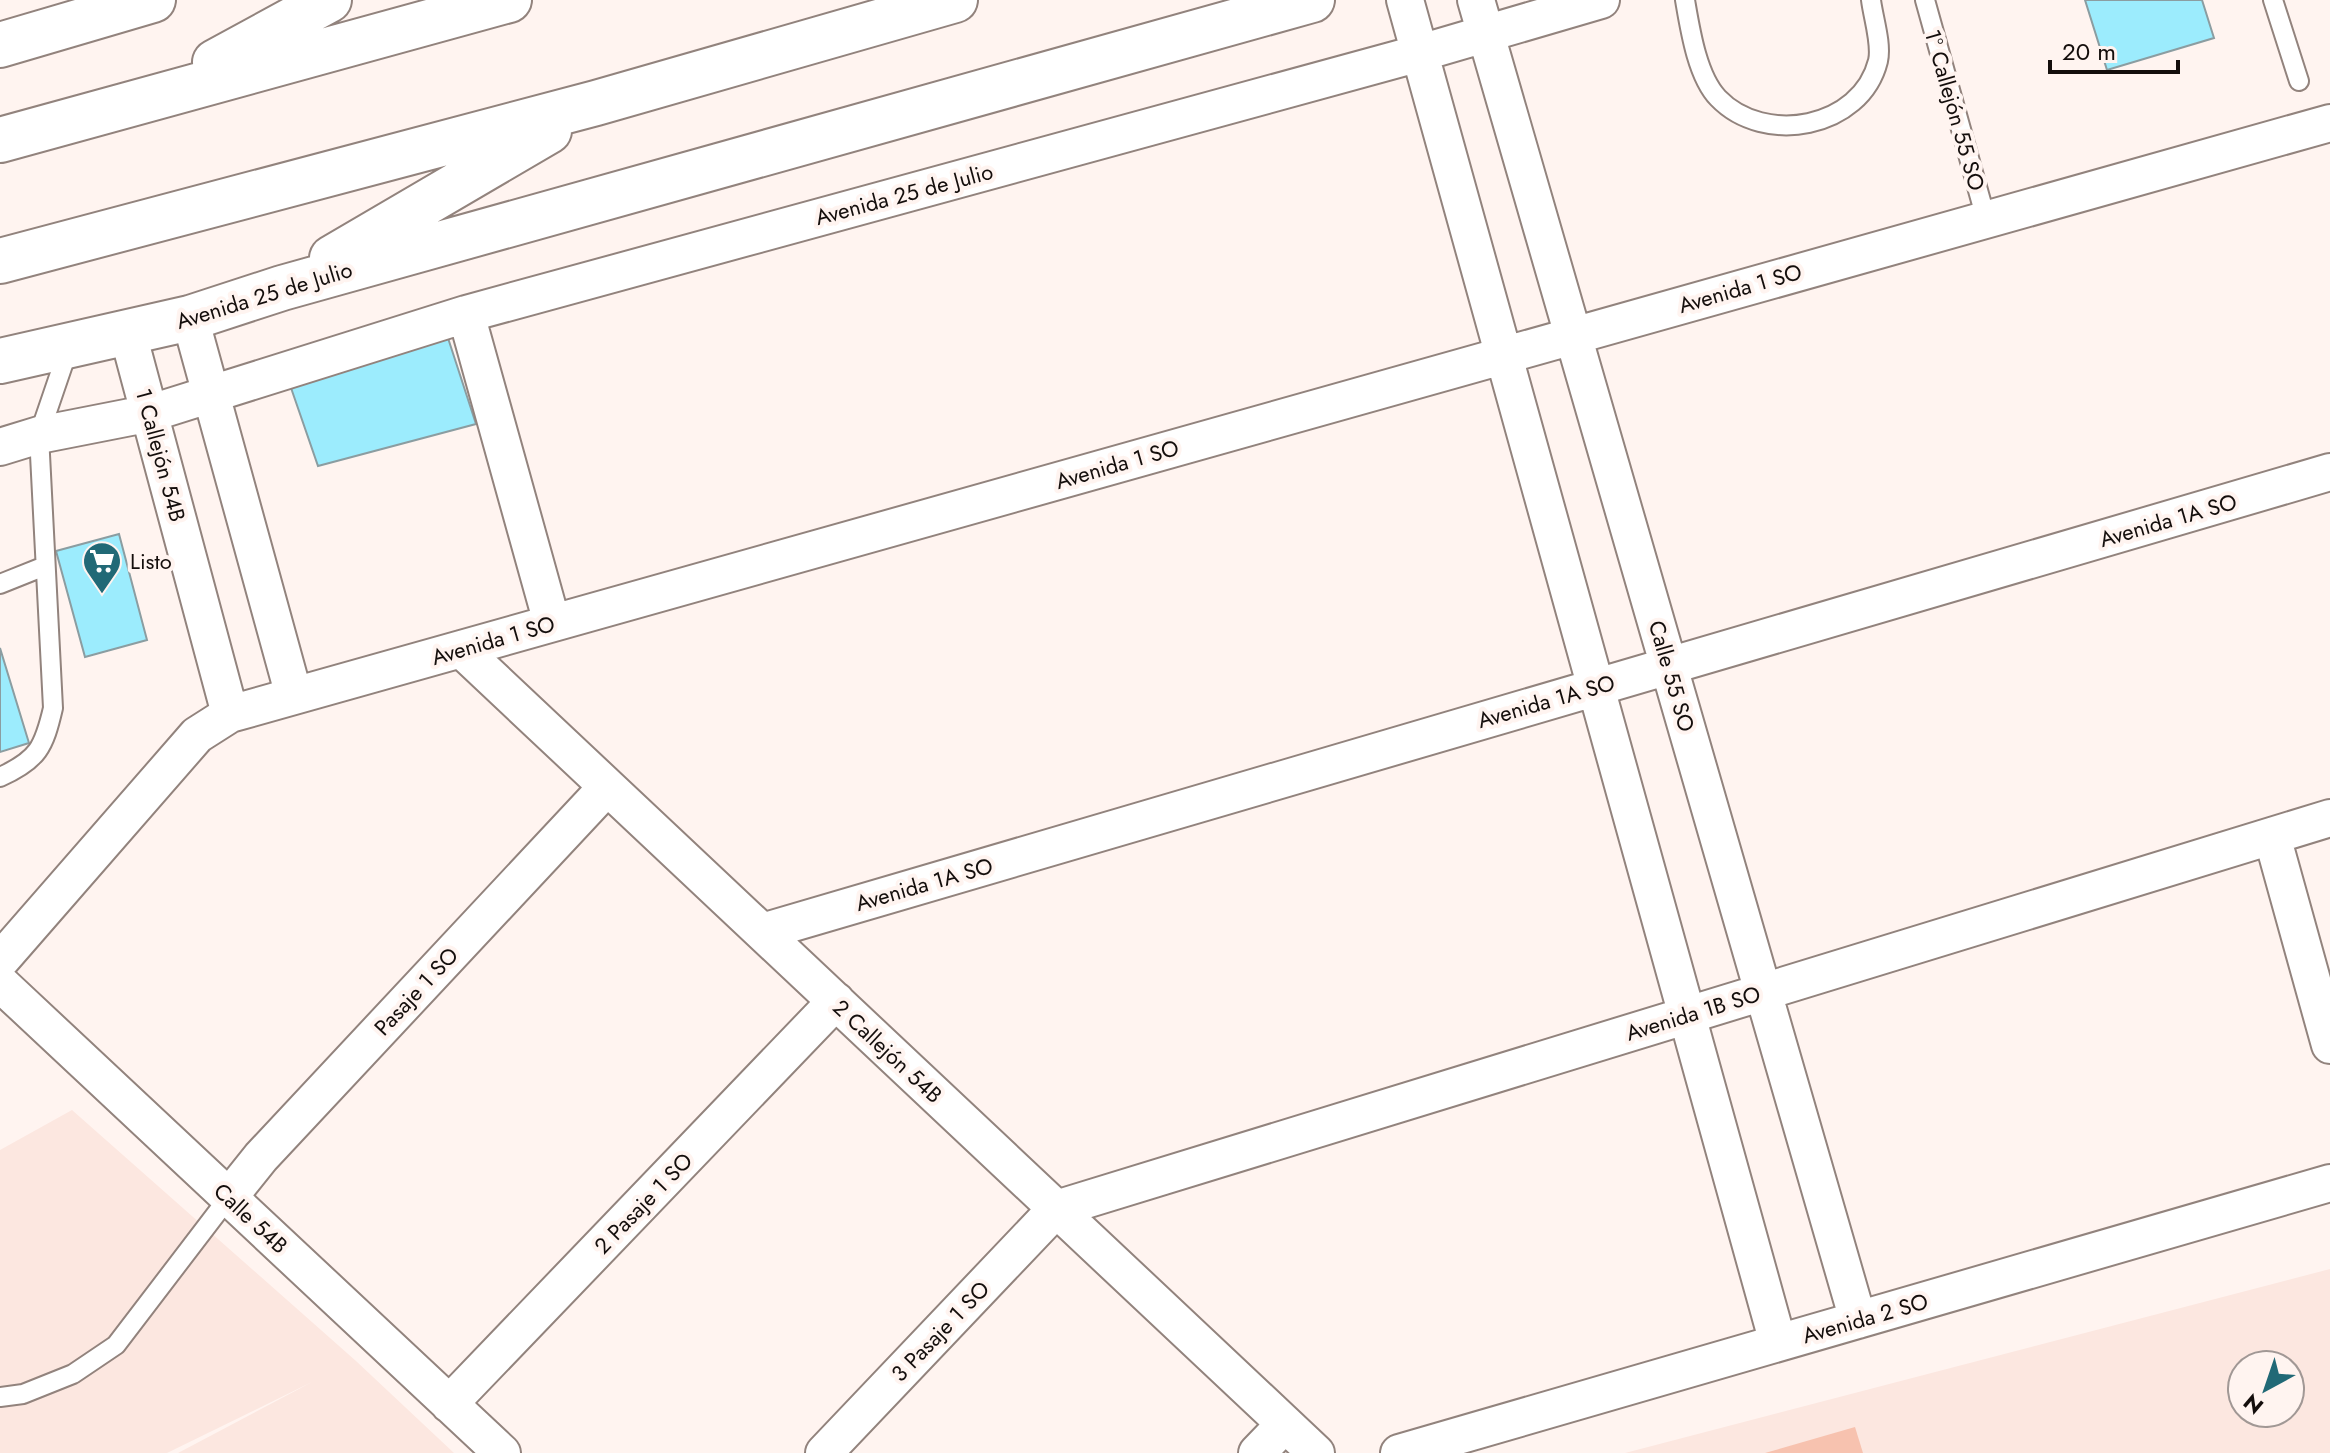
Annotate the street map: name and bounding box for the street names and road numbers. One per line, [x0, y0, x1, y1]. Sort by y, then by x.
street label: 1º Callejón 55 SO [1917, 26, 1993, 194]
street label: Avenida 25 de Julio [812, 155, 996, 233]
street label: Avenida 25 de Julio [172, 253, 356, 337]
street label: Avenida 1 SO [1675, 255, 1805, 321]
street label: 1 Callejón 54B [128, 385, 194, 525]
street label: Avenida 1 SO [1052, 431, 1182, 497]
street label: Avenida 1A SO [2096, 485, 2240, 555]
street label: Avenida 1 SO [428, 607, 558, 673]
street label: Calle 55 SO [1641, 617, 1703, 735]
street label: Avenida 1A SO [1474, 666, 1618, 736]
street label: Avenida 1A SO [852, 849, 996, 919]
street label: Pasaje 1 SO [367, 940, 465, 1042]
street label: Avenida 1B SO [1622, 977, 1764, 1049]
street label: 2 Callejón 54B [826, 992, 950, 1110]
street label: 2 Pasaje 1 SO [586, 1145, 700, 1261]
street label: Calle 54B [207, 1175, 295, 1261]
street label: 3 Pasaje 1 SO [884, 1273, 996, 1389]
street label: Avenida 2 SO [1798, 1285, 1932, 1351]

